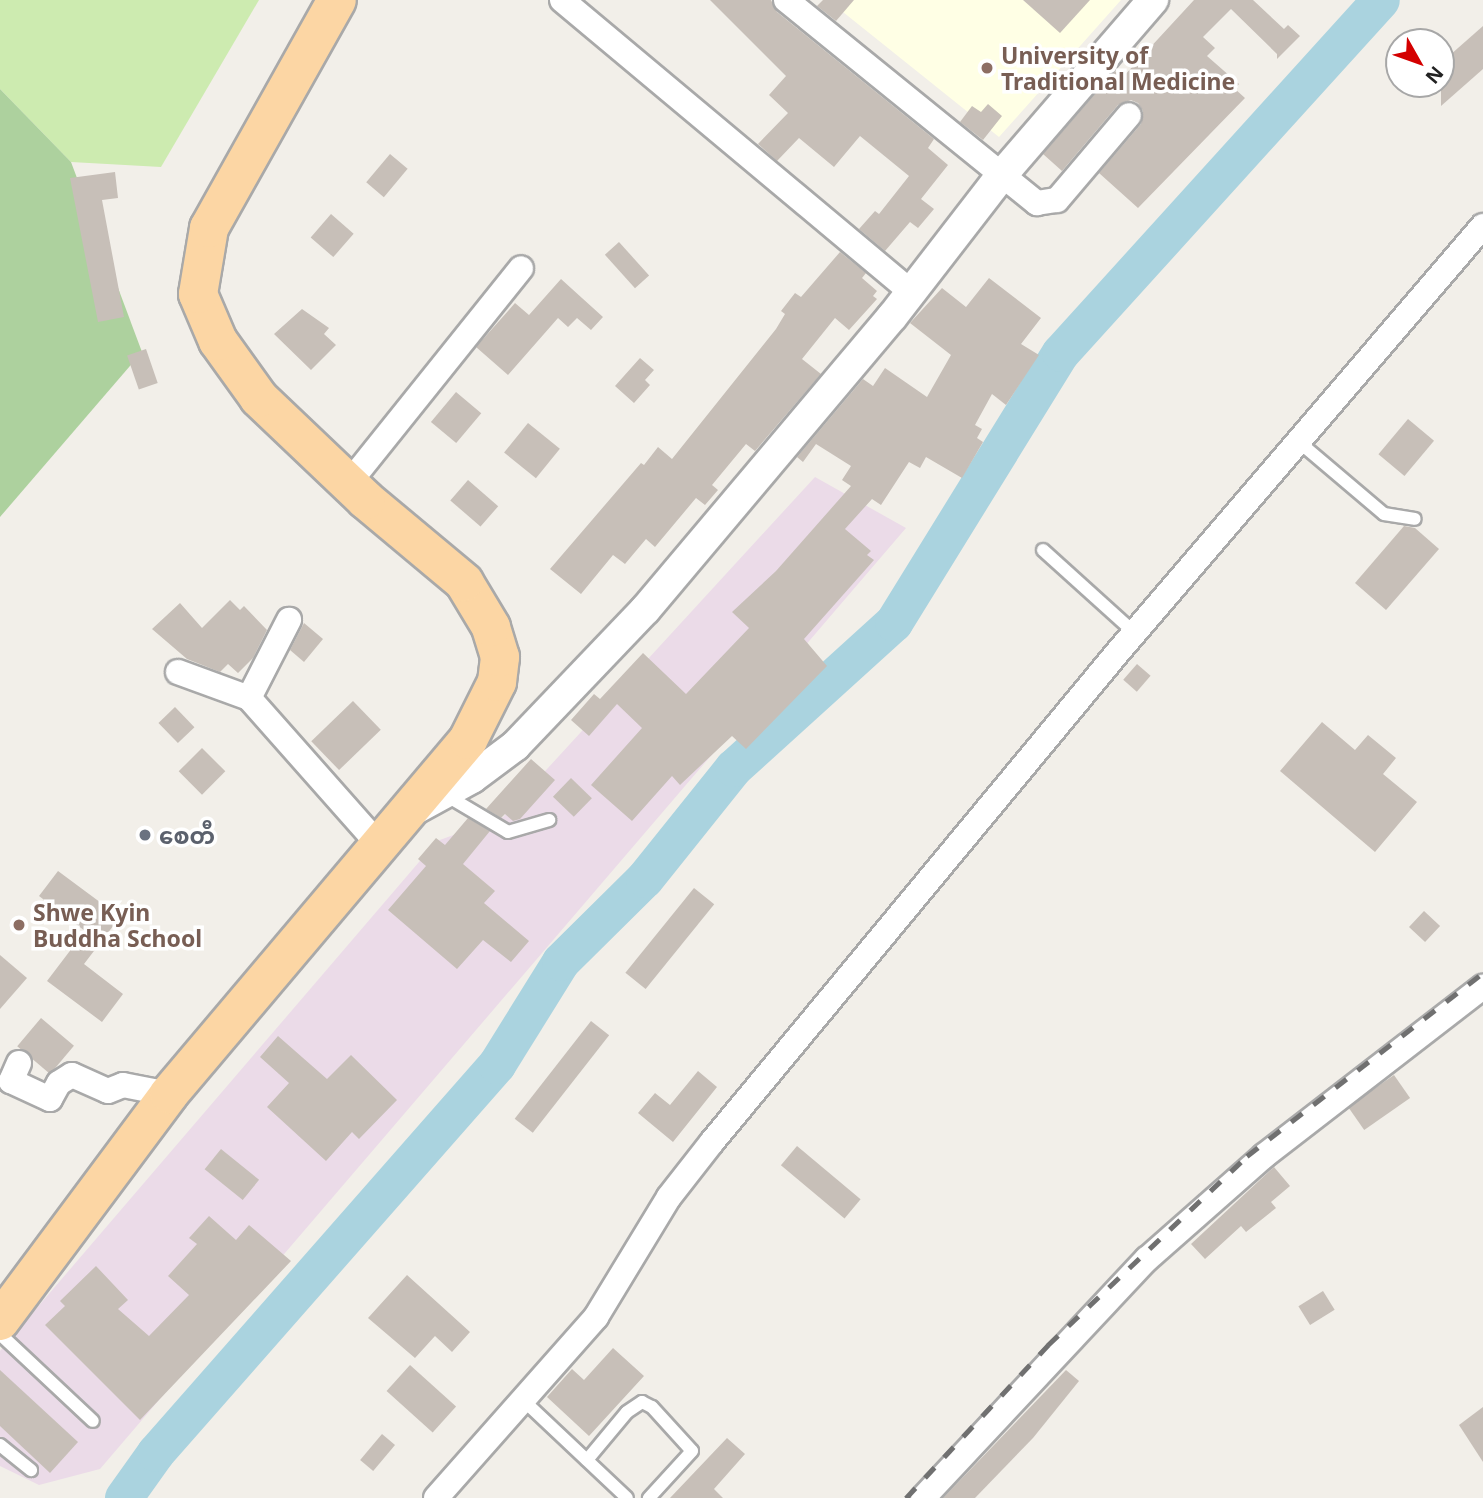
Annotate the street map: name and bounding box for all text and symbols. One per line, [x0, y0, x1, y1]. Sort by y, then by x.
north arrow [1385, 28, 1455, 98]
place label: University of Traditional Medicine [1001, 41, 1235, 95]
marker: University of Traditional Medicine [979, 60, 995, 76]
text: N [1420, 61, 1449, 89]
place label: စေတီ [159, 821, 215, 849]
marker: စေတီ [137, 827, 153, 843]
place label: Shwe Kyin Buddha School [33, 898, 202, 952]
marker: Shwe Kyin Buddha School [11, 917, 27, 933]

